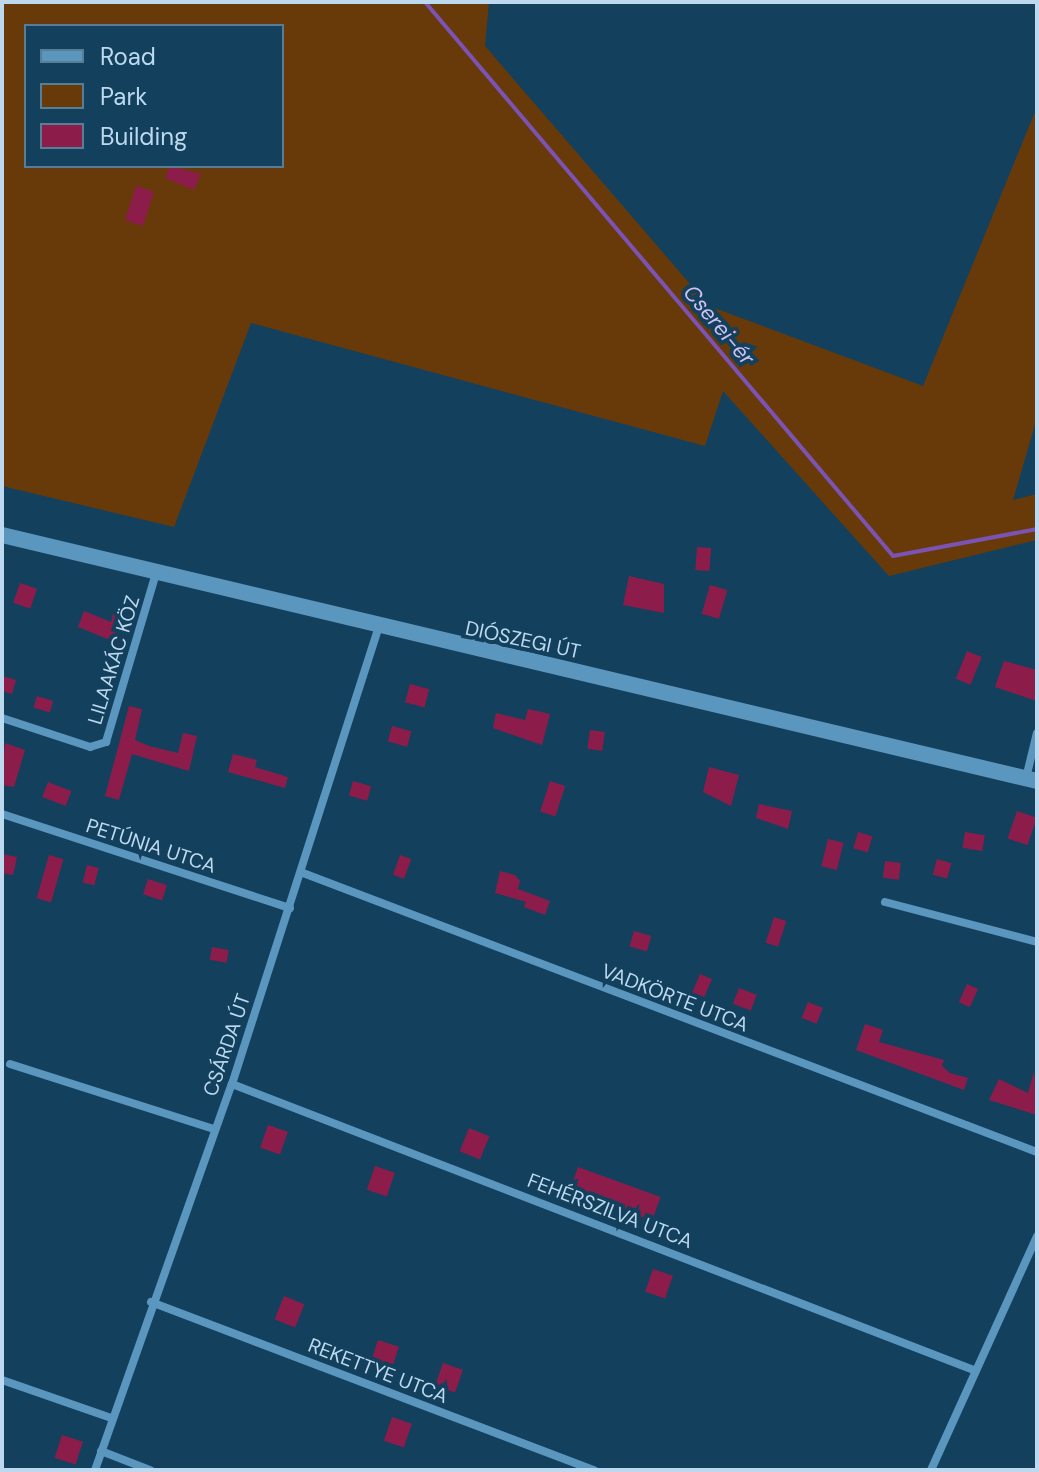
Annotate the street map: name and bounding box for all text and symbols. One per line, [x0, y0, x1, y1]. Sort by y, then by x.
legend [24, 24, 284, 168]
text: Road [100, 41, 156, 72]
text: Park [100, 81, 147, 112]
text: Building [100, 121, 187, 152]
water label: Cserei-ér [678, 279, 760, 371]
street label: LILAAKÁC KÖZ [83, 593, 145, 727]
street label: DIÓSZEGI ÚT [463, 616, 583, 664]
street label: PETÚNIA UTCA [83, 814, 219, 878]
street label: VADKÖRTE UTCA [598, 959, 752, 1037]
street label: CSÁRDA ÚT [198, 991, 256, 1099]
street label: FEHÉRSZILVA UTCA [524, 1168, 696, 1254]
street label: REKETTYE UTCA [305, 1333, 451, 1409]

